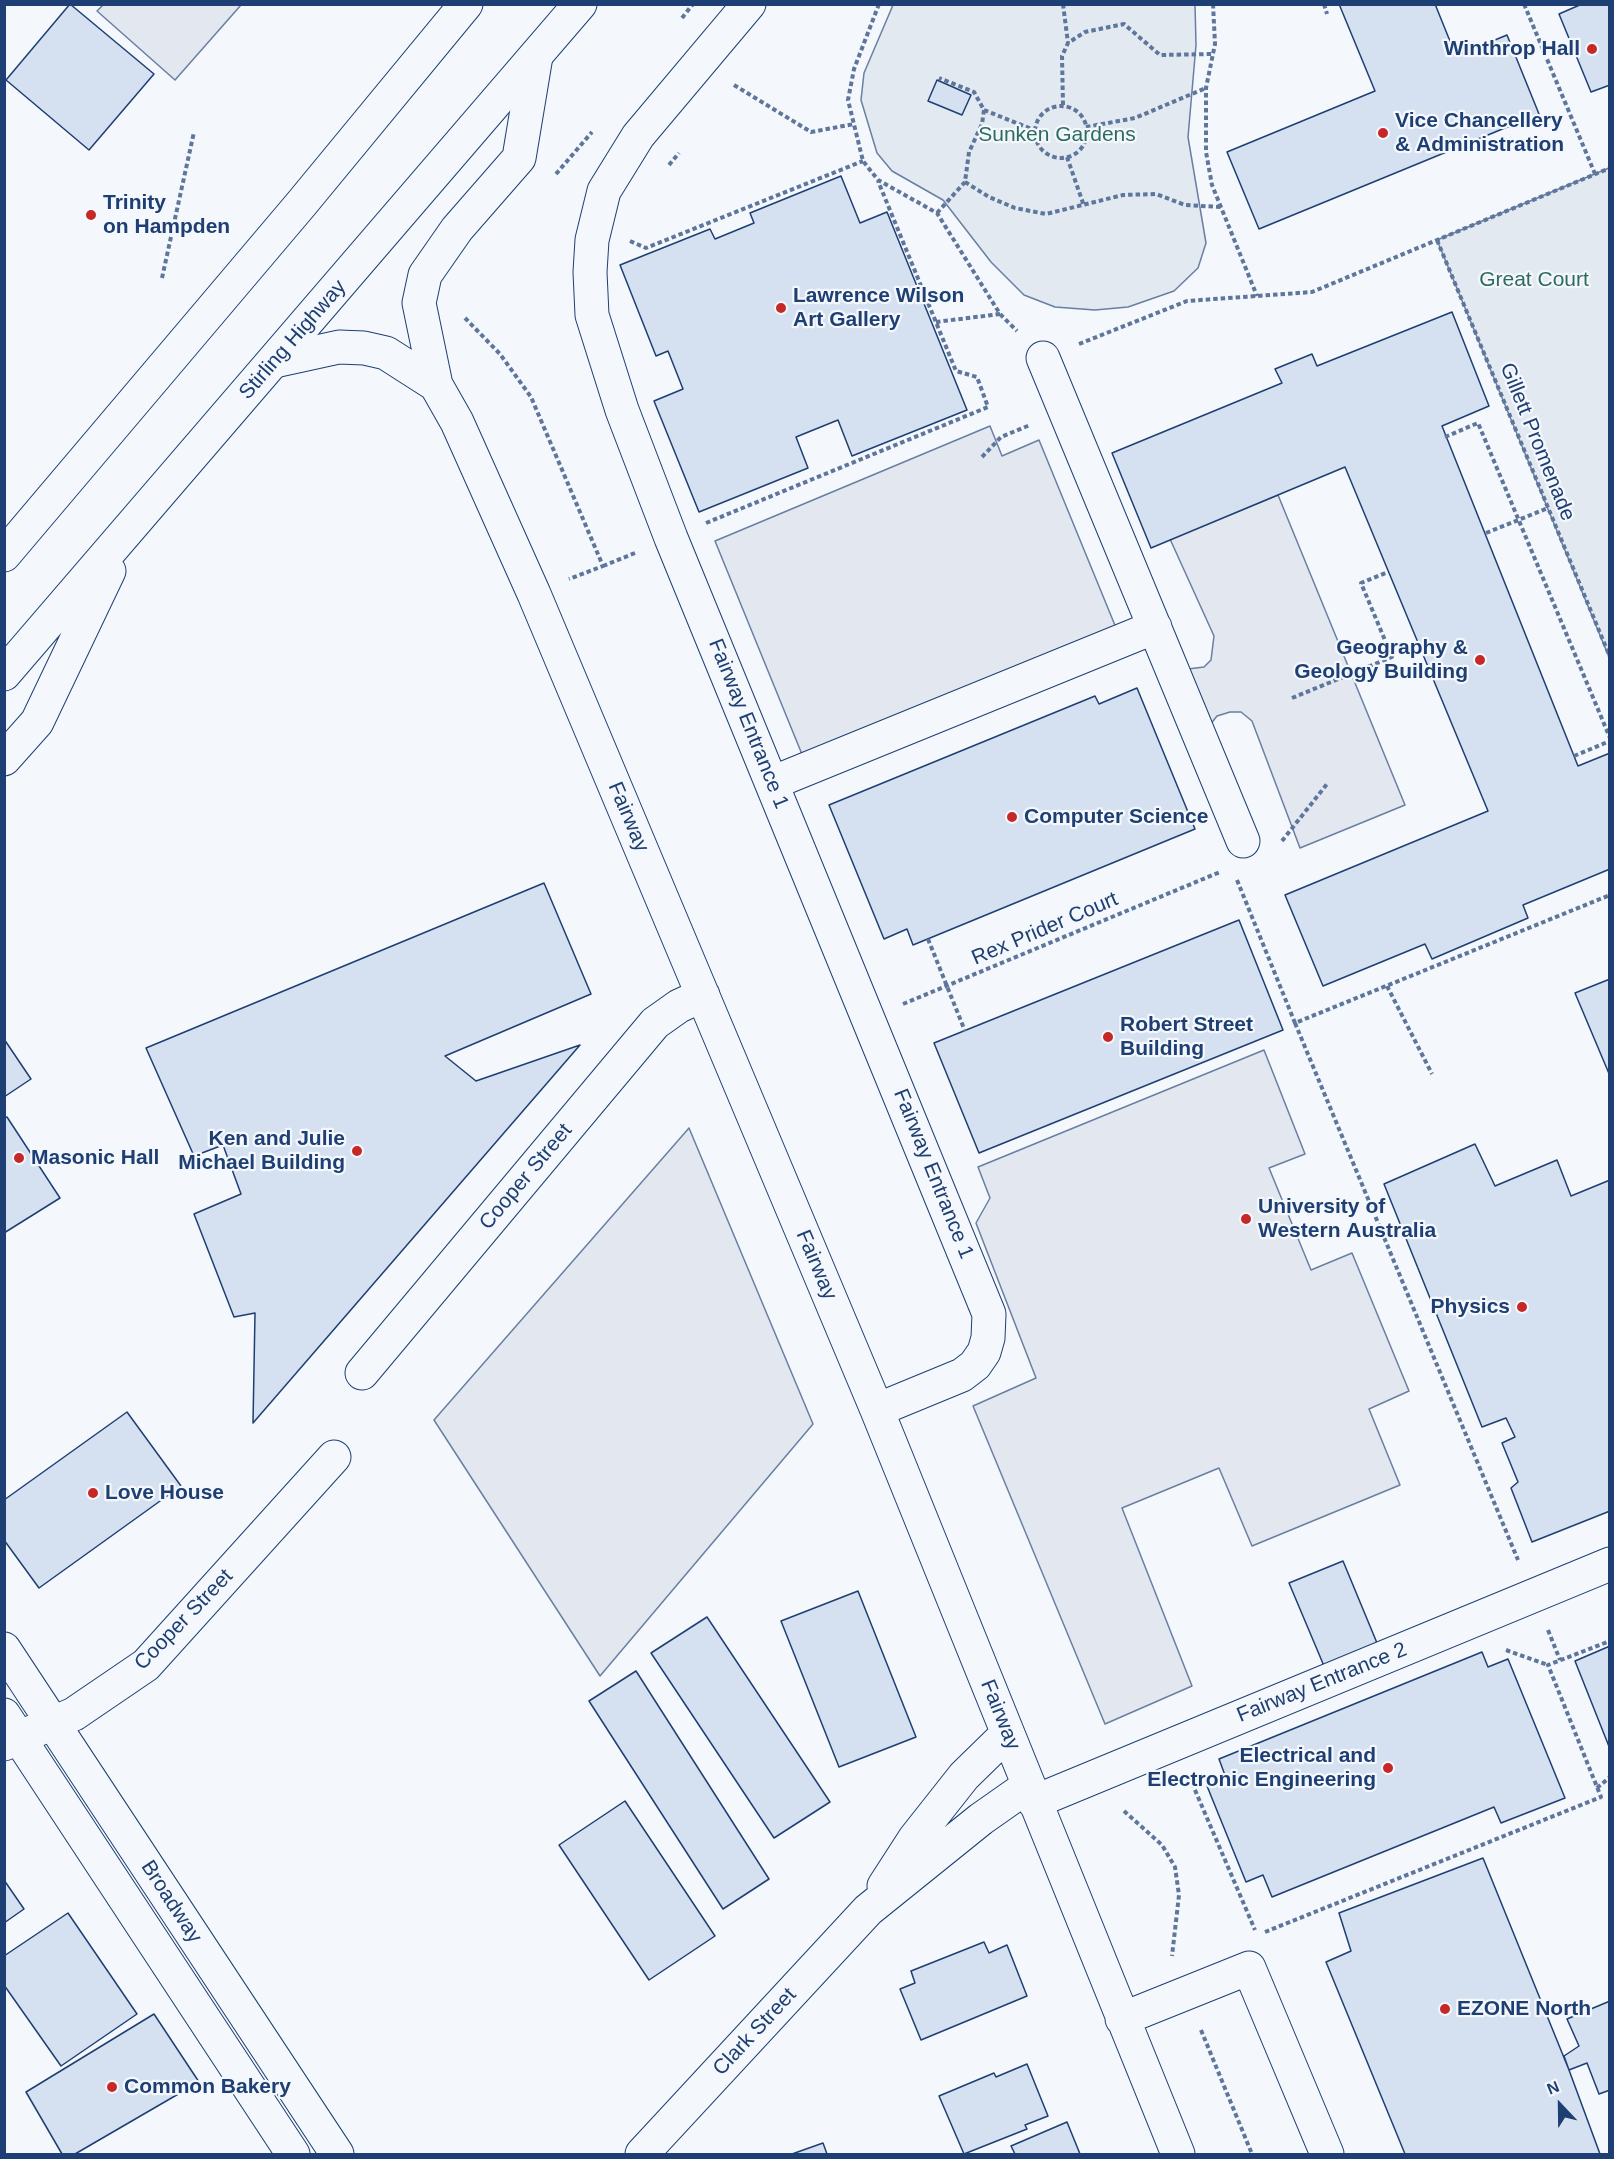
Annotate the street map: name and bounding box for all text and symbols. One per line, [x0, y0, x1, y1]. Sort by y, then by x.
place label: Winthrop Hall [1444, 36, 1580, 62]
marker: Winthrop Hall [1585, 42, 1599, 56]
place label: Vice Chancellery & Administration [1395, 108, 1564, 158]
park label: Sunken Gardens [978, 122, 1136, 148]
marker: Vice Chancellery & Administration [1376, 126, 1390, 140]
place label: Trinity on Hampden [103, 190, 230, 240]
marker: Trinity on Hampden [84, 208, 98, 222]
park label: Great Court [1479, 267, 1589, 293]
street label: Stirling Highway [234, 275, 352, 405]
place label: Lawrence Wilson Art Gallery [793, 283, 964, 333]
marker: Lawrence Wilson Art Gallery [774, 301, 788, 315]
street label: Gillett Promenade [1494, 359, 1580, 525]
street label: Fairway Entrance 1 [702, 635, 794, 813]
place label: Geography & Geology Building [1294, 635, 1468, 685]
marker: Geography & Geology Building [1473, 653, 1487, 667]
street label: Fairway [602, 778, 654, 856]
place label: Computer Science [1024, 804, 1208, 830]
marker: Computer Science [1005, 810, 1019, 824]
street label: Rex Prider Court [968, 887, 1122, 971]
place label: Robert Street Building [1120, 1012, 1253, 1062]
marker: Robert Street Building [1101, 1030, 1115, 1044]
street label: Fairway Entrance 1 [887, 1085, 979, 1263]
street label: Cooper Street [474, 1119, 578, 1235]
place label: Ken and Julie Michael Building [178, 1126, 345, 1176]
marker: Ken and Julie Michael Building [350, 1144, 364, 1158]
place label: Masonic Hall [31, 1145, 159, 1171]
marker: Masonic Hall [12, 1151, 26, 1165]
place label: University of Western Australia [1258, 1194, 1436, 1244]
marker: University of Western Australia [1239, 1212, 1253, 1226]
street label: Fairway [790, 1226, 842, 1304]
place label: Physics [1431, 1294, 1510, 1320]
marker: Physics [1515, 1300, 1529, 1314]
place label: Love House [105, 1480, 224, 1506]
marker: Love House [86, 1486, 100, 1500]
street label: Cooper Street [130, 1564, 238, 1676]
street label: Fairway Entrance 2 [1233, 1637, 1411, 1729]
street label: Fairway [975, 1676, 1025, 1754]
place label: Electrical and Electronic Engineering [1147, 1743, 1376, 1793]
marker: Electrical and Electronic Engineering [1381, 1761, 1395, 1775]
street label: Broadway [135, 1856, 207, 1948]
street label: Clark Street [708, 1983, 802, 2081]
place label: EZONE North [1457, 1996, 1591, 2022]
marker: EZONE North [1438, 2002, 1452, 2016]
place label: Common Bakery [124, 2074, 291, 2100]
north arrow [1530, 2075, 1590, 2135]
text: N [1545, 2078, 1562, 2098]
marker: Common Bakery [105, 2080, 119, 2094]

